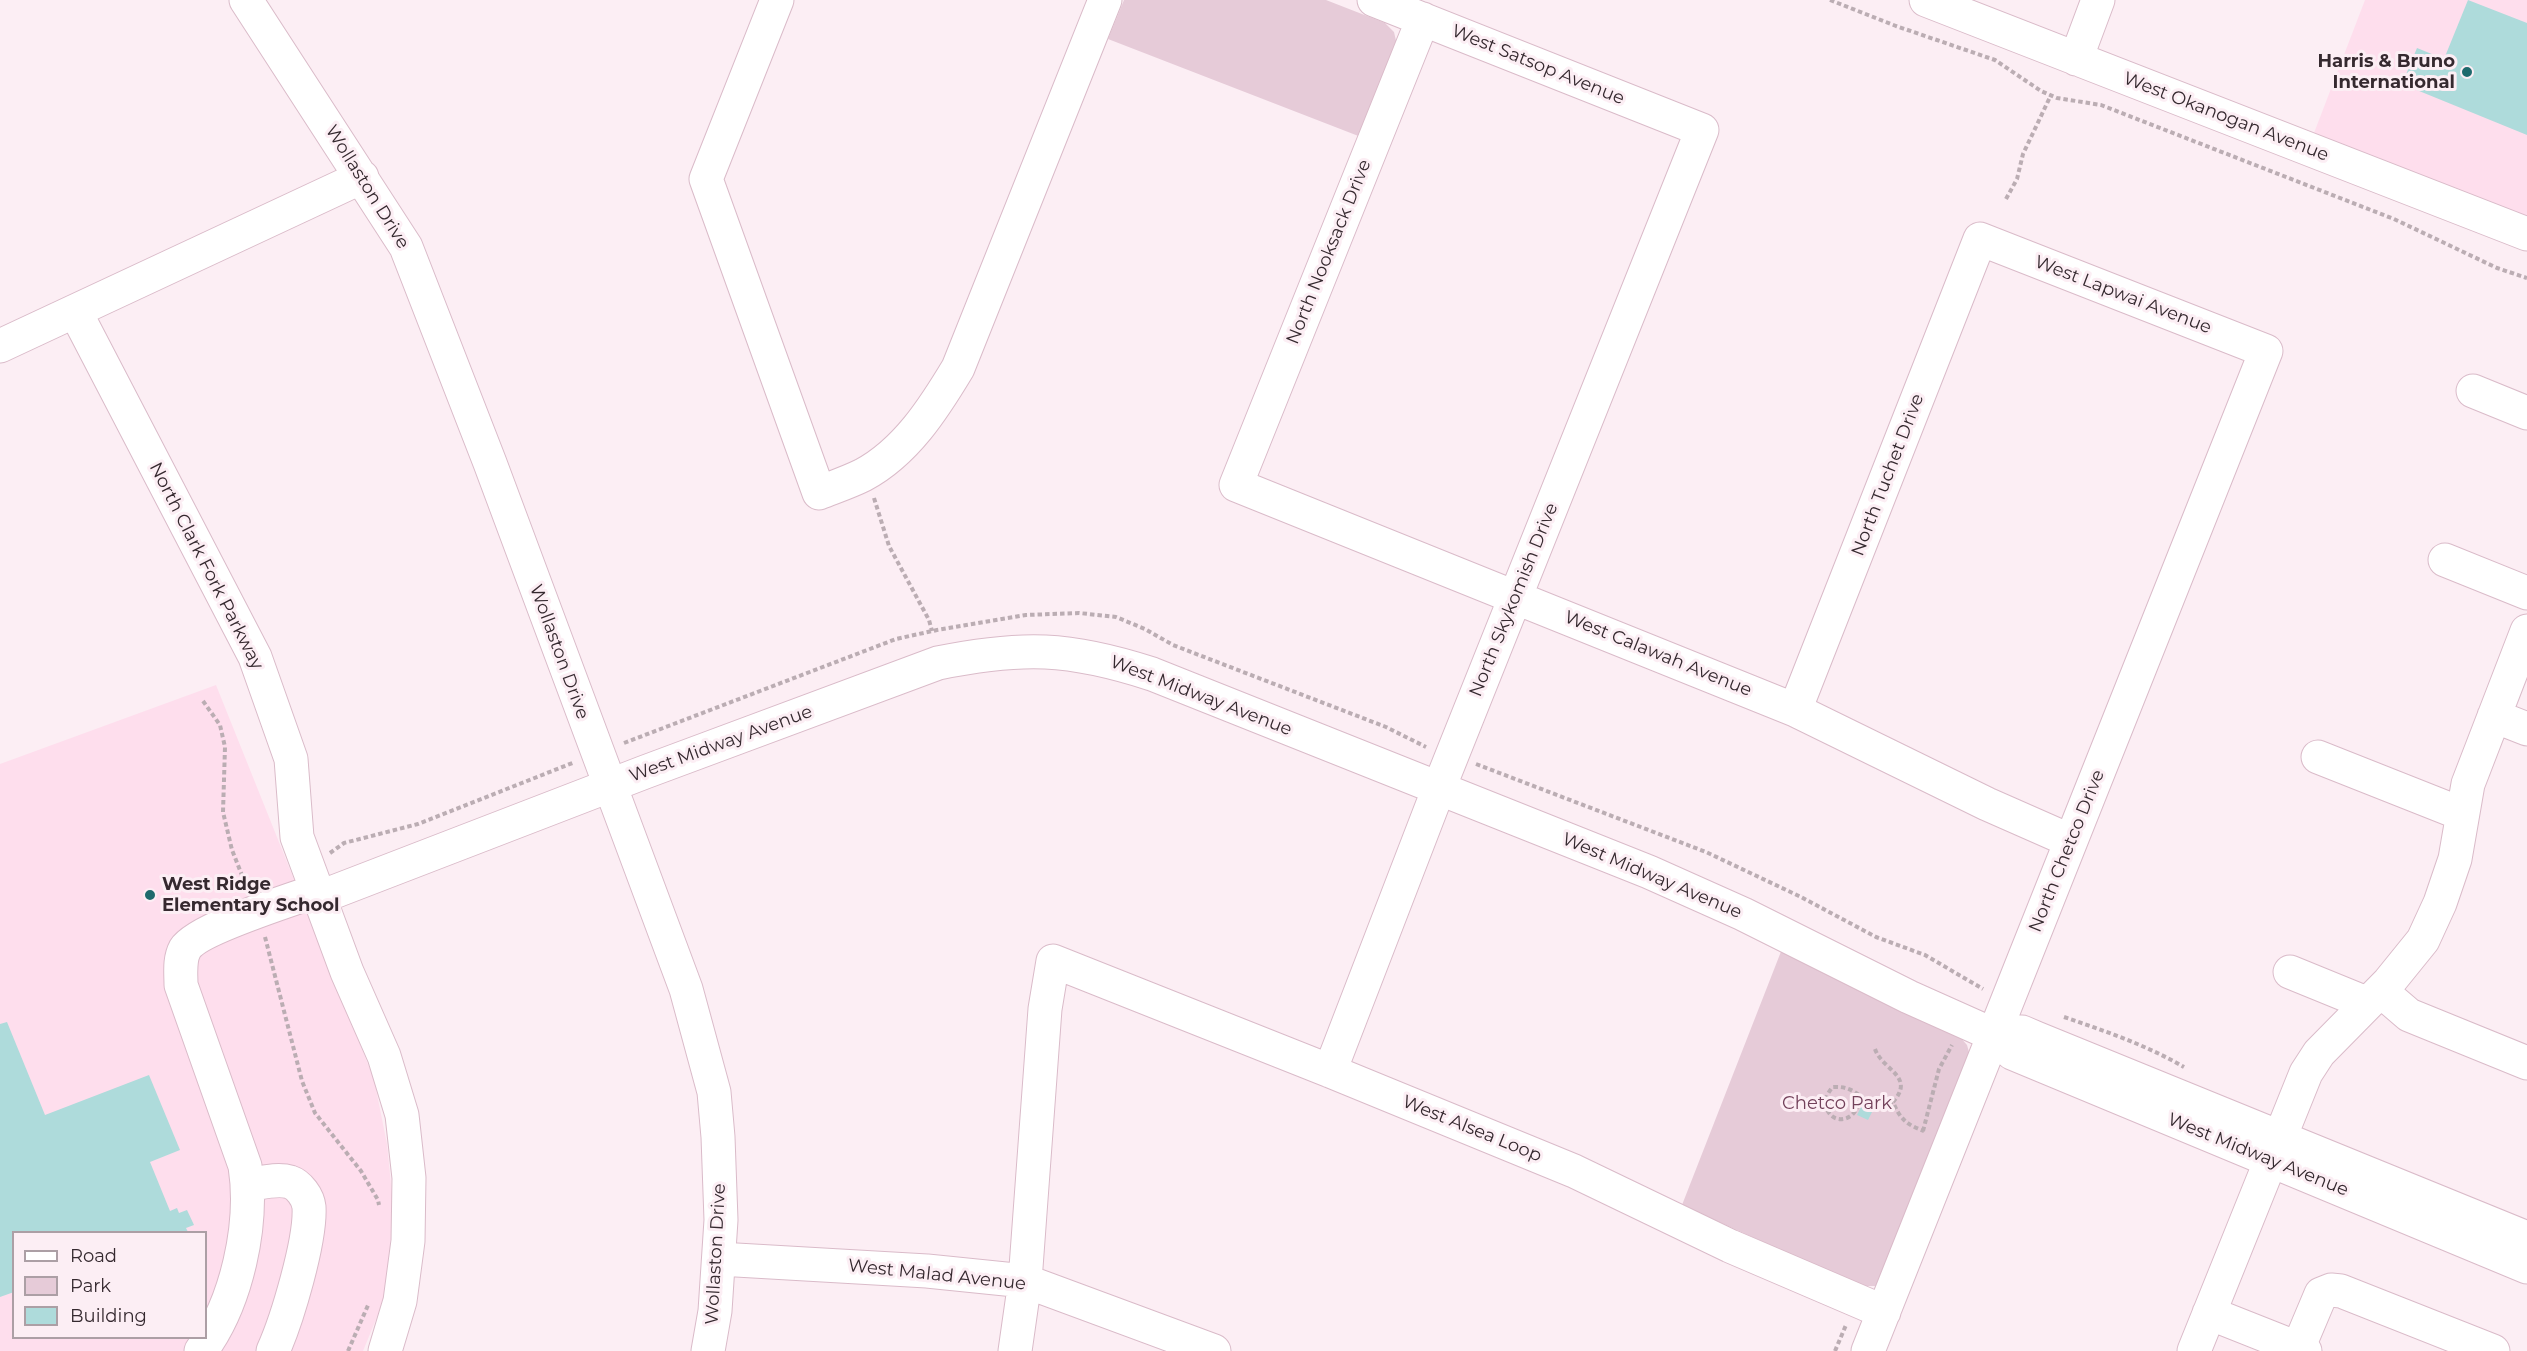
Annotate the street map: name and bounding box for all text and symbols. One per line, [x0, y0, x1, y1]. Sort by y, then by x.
street label: West Satsop Avenue [1448, 20, 1628, 110]
place label: Harris & Bruno International [2318, 51, 2455, 94]
marker: Harris & Bruno International [2460, 65, 2474, 79]
street label: West Okanogan Avenue [2120, 68, 2332, 166]
street label: Wollaston Drive [320, 121, 414, 253]
street label: North Nooksack Drive [1282, 156, 1376, 348]
street label: West Lapwai Avenue [2032, 251, 2214, 339]
street label: North Tuchet Drive [1847, 391, 1929, 559]
street label: North Clark Fork Parkway [144, 459, 268, 673]
street label: North Skykomish Drive [1465, 500, 1563, 700]
street label: Wollaston Drive [525, 582, 593, 722]
street label: West Calawah Avenue [1561, 607, 1755, 701]
street label: West Midway Avenue [1107, 651, 1295, 741]
street label: West Midway Avenue [627, 701, 815, 787]
street label: North Chetco Drive [2024, 767, 2110, 935]
street label: West Midway Avenue [1559, 828, 1745, 924]
place label: West Ridge Elementary School [162, 874, 339, 916]
marker: West Ridge Elementary School [143, 888, 157, 902]
street label: West Alsea Loop [1399, 1091, 1545, 1167]
park label: Chetco Park [1782, 1093, 1892, 1115]
street label: West Midway Avenue [2164, 1109, 2352, 1201]
street label: Wollaston Drive [702, 1183, 730, 1325]
legend [12, 1231, 207, 1339]
text: Road [70, 1245, 117, 1267]
street label: West Malad Avenue [847, 1255, 1027, 1295]
text: Park [70, 1275, 111, 1297]
text: Building [70, 1305, 147, 1327]

